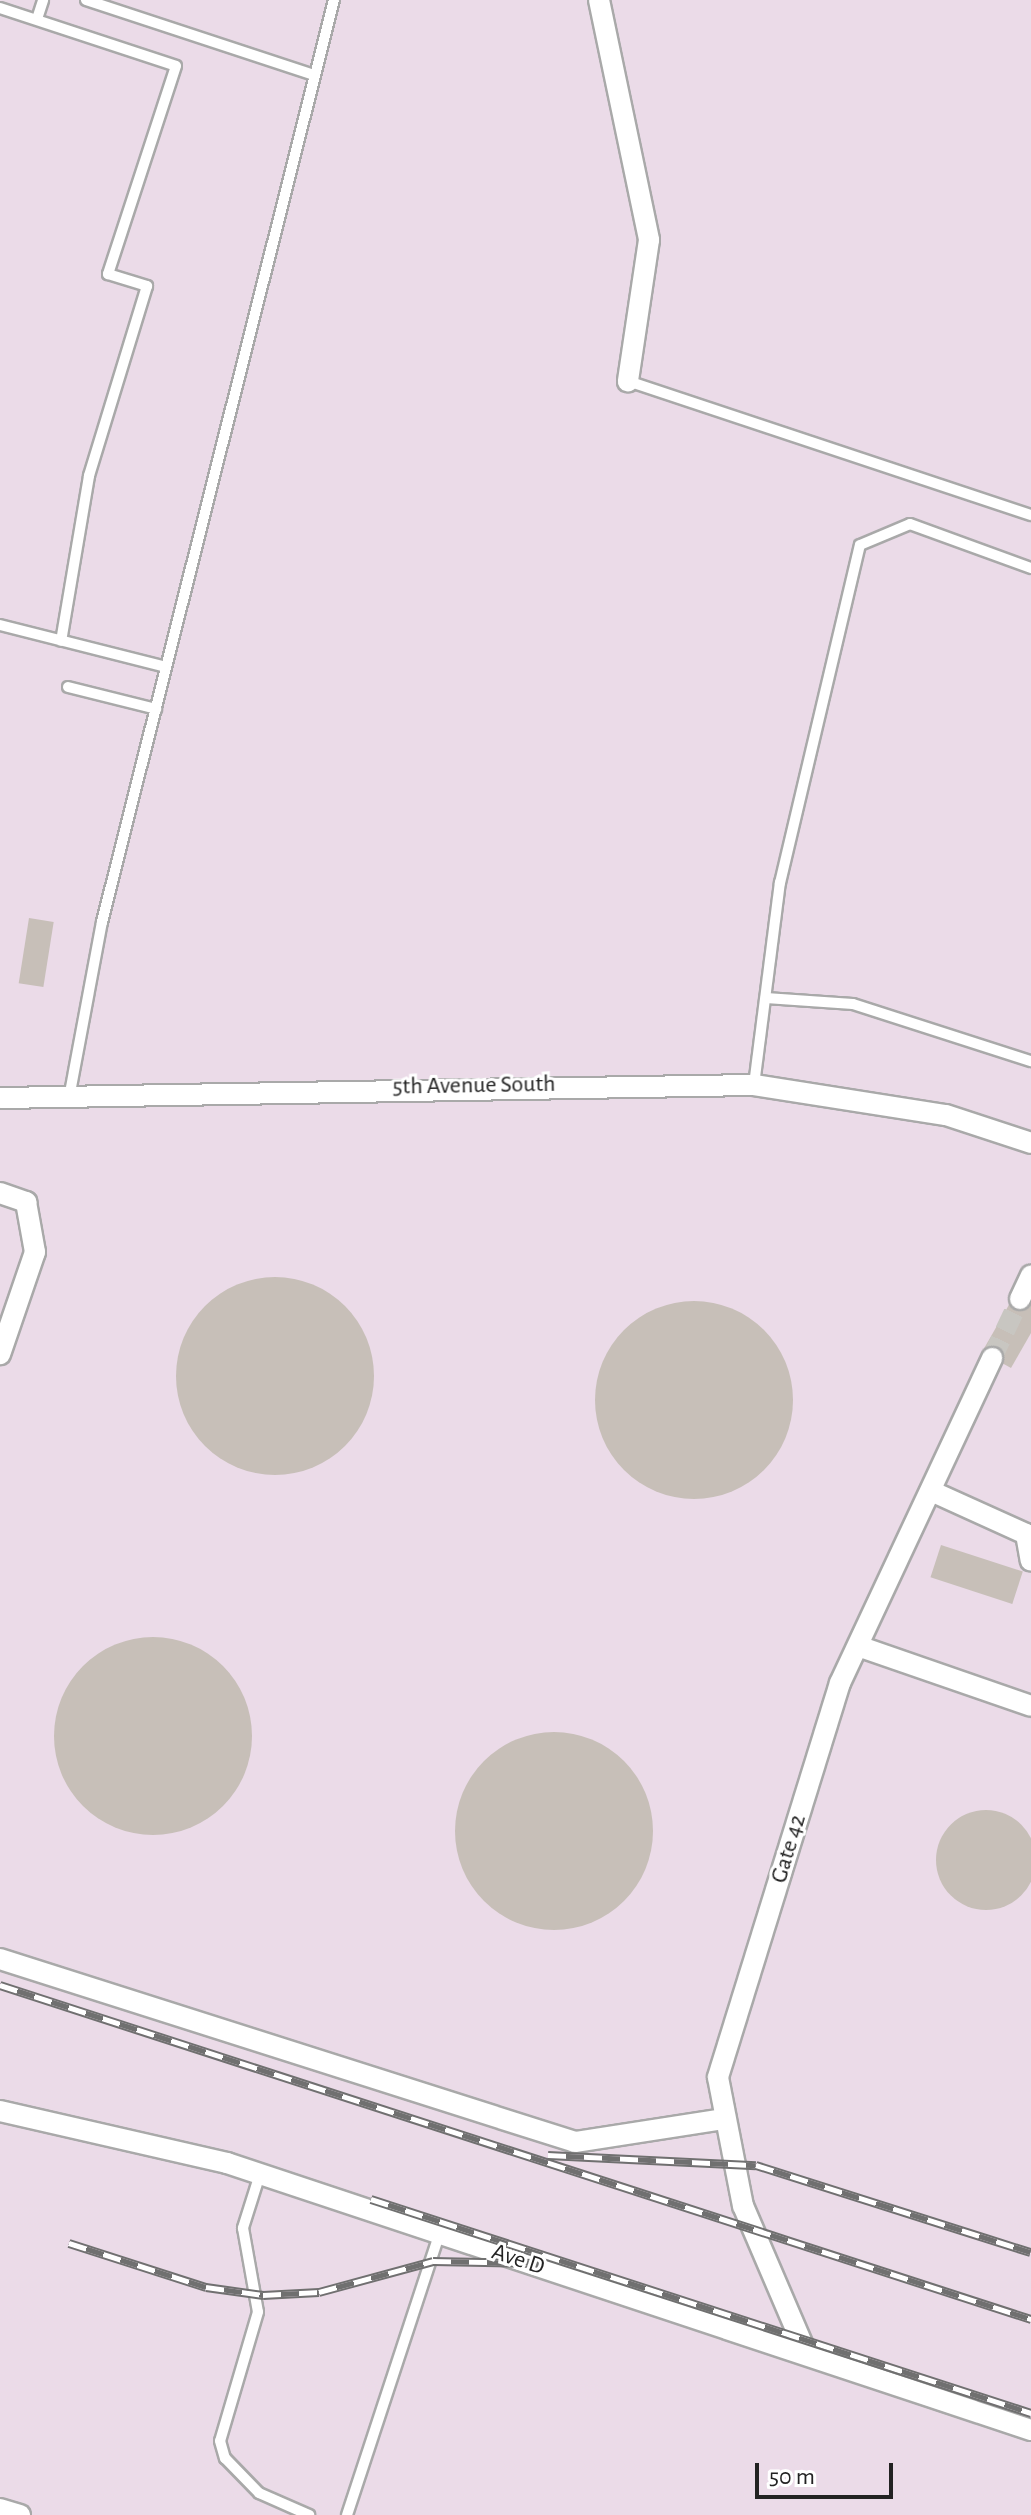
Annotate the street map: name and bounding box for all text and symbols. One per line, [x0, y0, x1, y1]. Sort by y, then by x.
street label: 5th Avenue South [392, 1070, 556, 1102]
street label: Gate 42 [765, 1811, 813, 1887]
street label: Ave D [488, 2238, 548, 2282]
scale bar [759, 2447, 897, 2497]
text: 50 m [769, 2465, 815, 2489]

